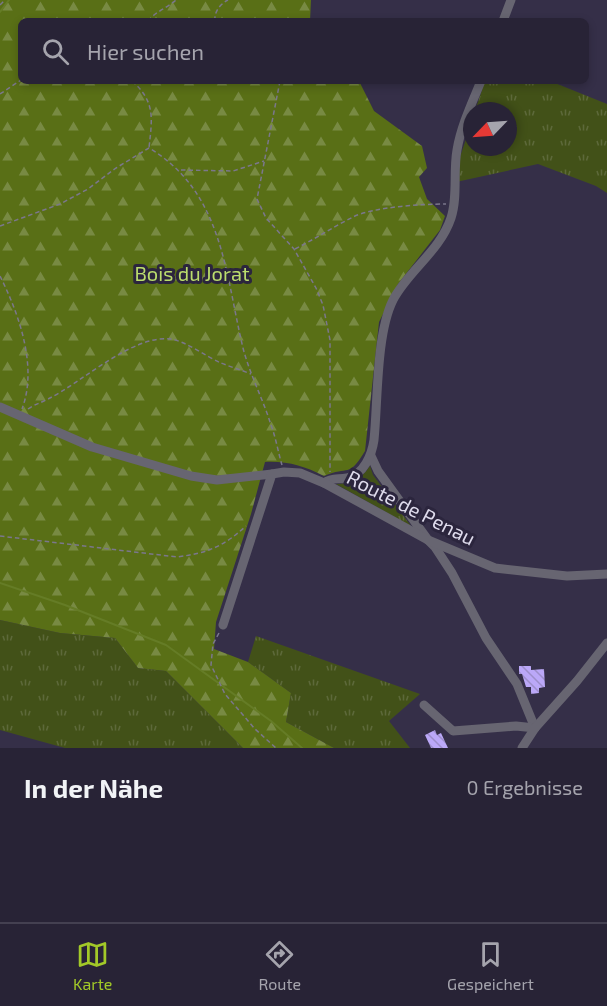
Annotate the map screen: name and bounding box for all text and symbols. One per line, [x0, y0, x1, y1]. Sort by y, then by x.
search box [18, 18, 589, 84]
icon: search [39, 35, 72, 68]
text: Hier suchen [87, 38, 204, 64]
north arrow [463, 102, 517, 156]
park label: Bois du Jorat [134, 261, 250, 285]
street label: Route de Penau [343, 464, 480, 550]
text: In der Nähe [24, 772, 163, 803]
text: 0 Ergebnisse [466, 775, 583, 799]
tab: Karte [73, 938, 112, 993]
tab: Route [258, 938, 301, 993]
tab: Gespeichert [447, 938, 534, 993]

